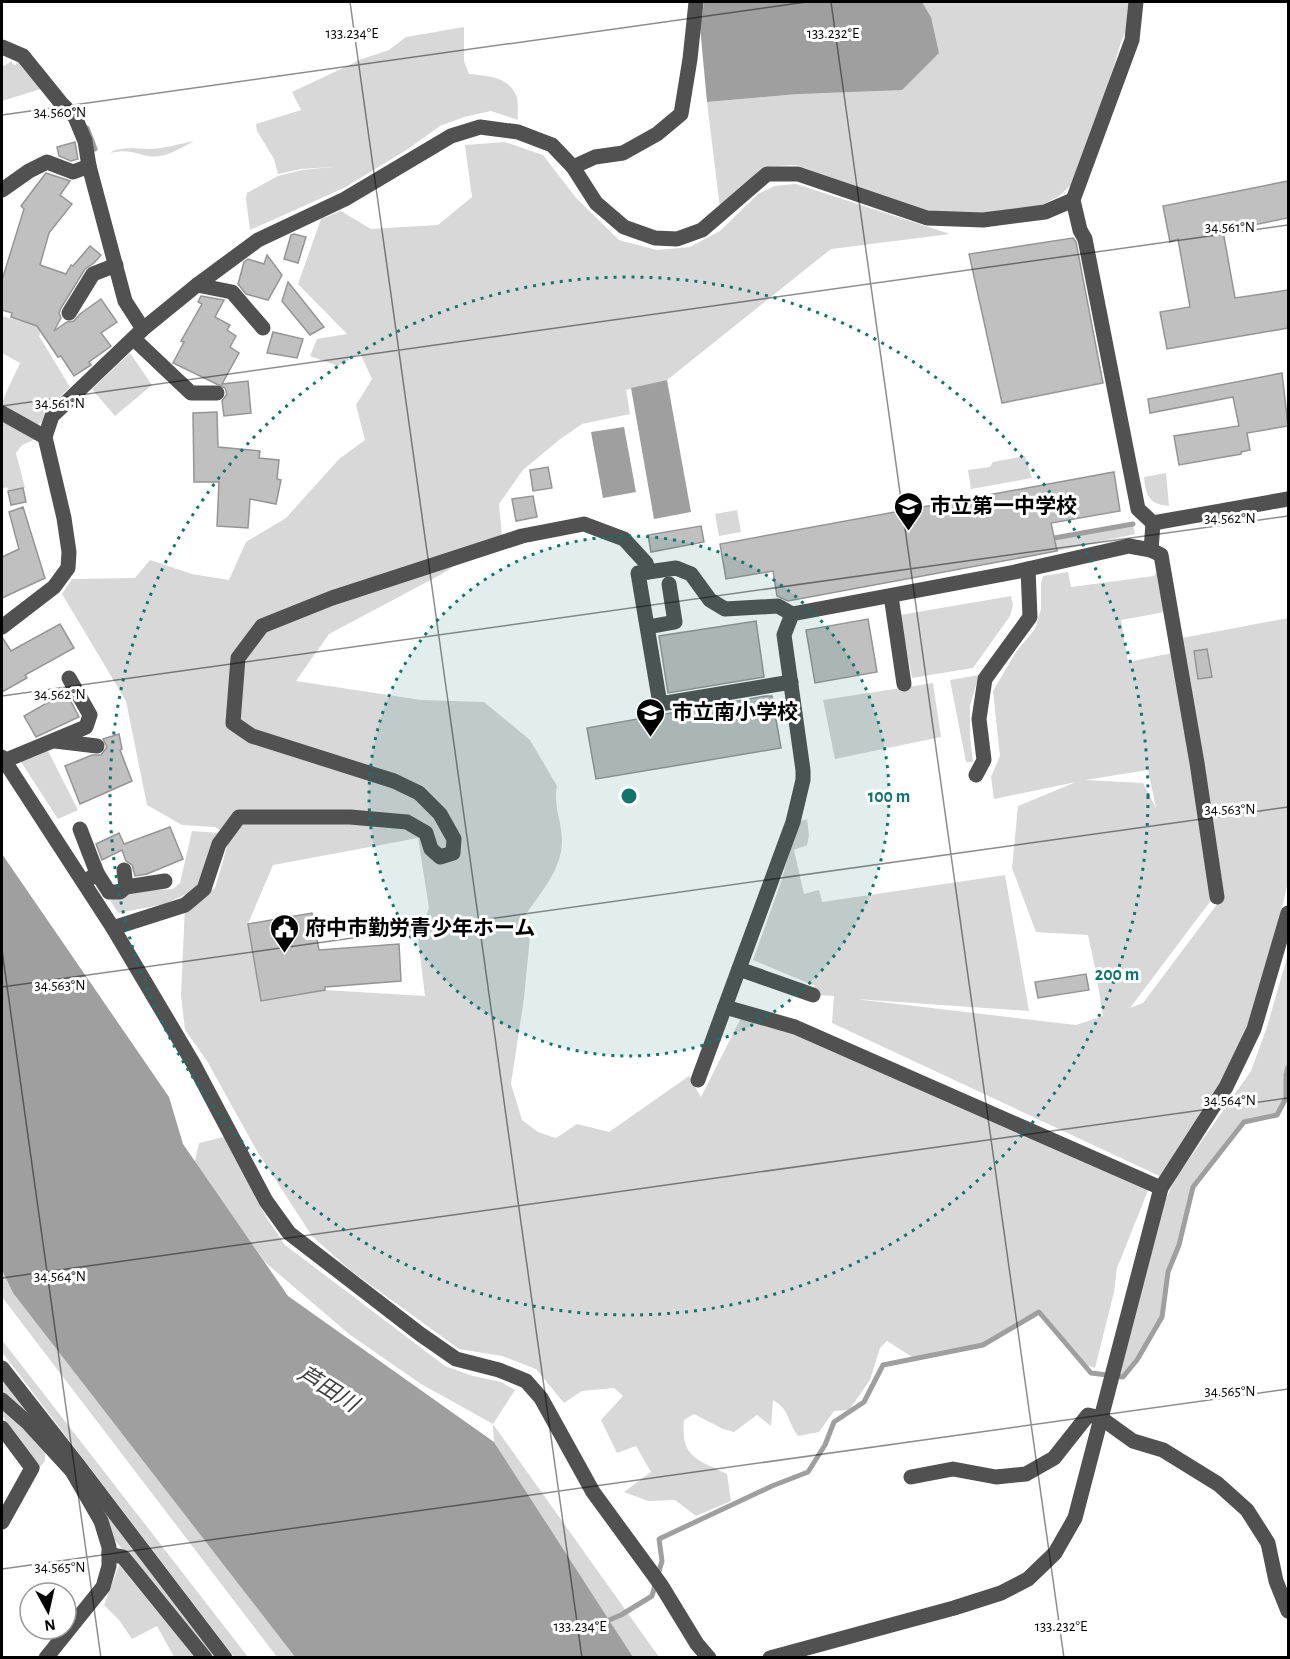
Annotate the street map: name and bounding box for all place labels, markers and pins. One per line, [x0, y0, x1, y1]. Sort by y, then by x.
school or university icon: 市立第一中学校 [893, 490, 925, 532]
place label: 市立第一中学校 [930, 495, 1077, 517]
school or university icon: 市立南小学校 [635, 696, 667, 738]
place label: 市立南小学校 [672, 701, 798, 723]
centre of rings [619, 786, 639, 806]
public building icon: 府中市勤労青少年ホーム [268, 912, 300, 954]
place label: 府中市勤労青少年ホーム [305, 916, 535, 939]

